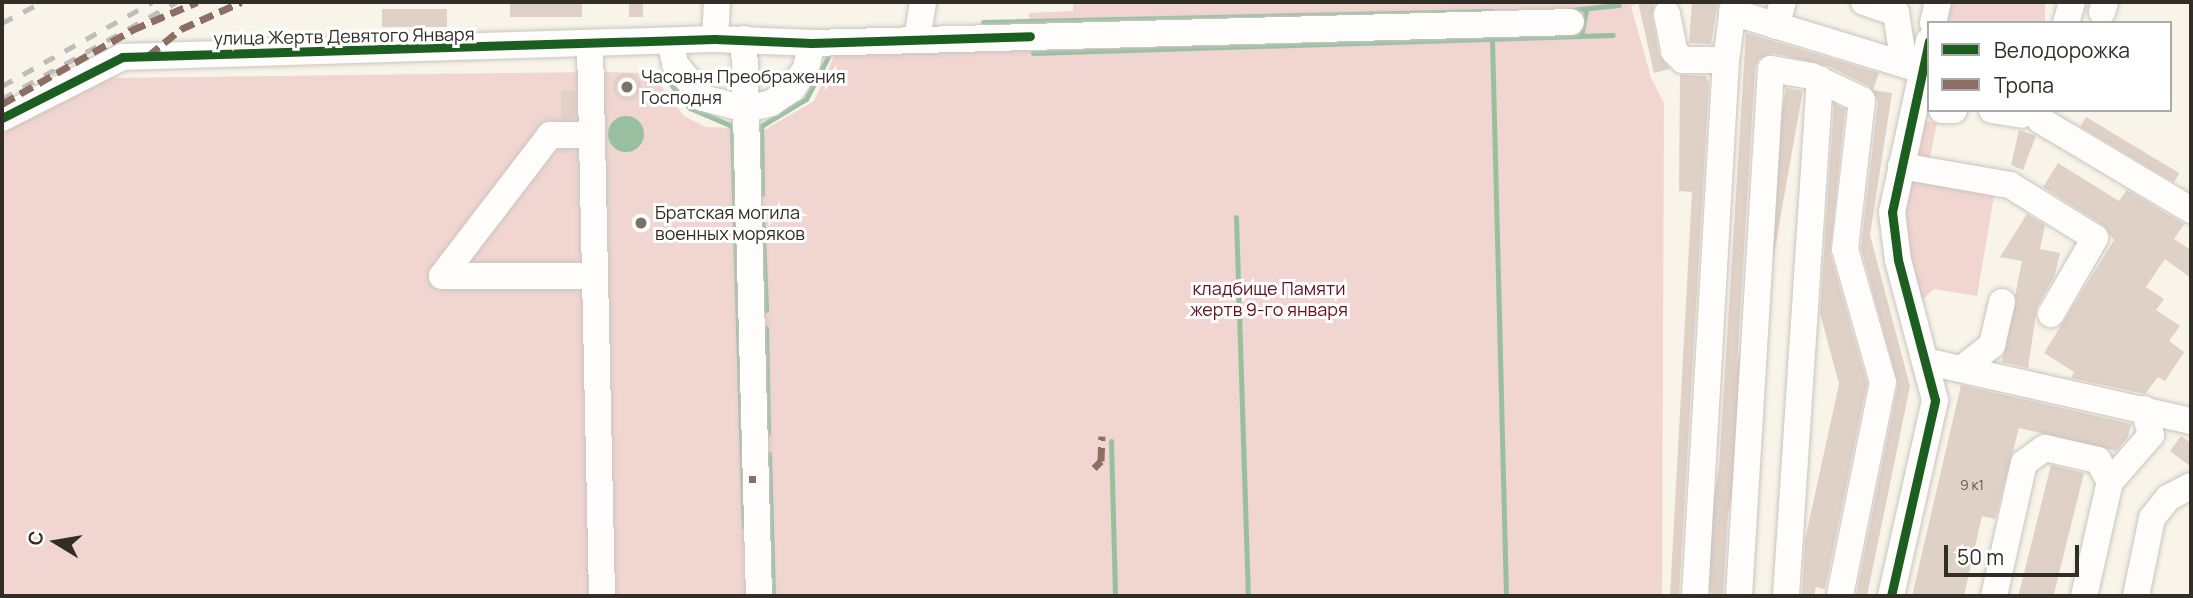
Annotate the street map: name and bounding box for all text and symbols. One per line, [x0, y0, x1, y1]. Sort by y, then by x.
legend [1927, 21, 2172, 112]
street label: улица Жертв Девятого Января [213, 23, 475, 49]
text: Велодорожка [1994, 36, 2130, 64]
place label: Часовня Преображения Господня [641, 66, 846, 108]
text: Тропа [1994, 71, 2054, 99]
marker: Часовня Преображения Господня [619, 79, 635, 95]
place label: Братская могила военных моряков [655, 202, 805, 244]
marker: Братская могила военных моряков [633, 215, 649, 231]
park label: кладбище Памяти жертв 9-го января [1190, 278, 1348, 320]
house number: 9 к1 [1960, 477, 1984, 493]
north arrow [21, 507, 91, 577]
text: С [21, 529, 49, 547]
scale bar [1948, 532, 2083, 576]
text: 50 m [1957, 543, 2004, 571]

